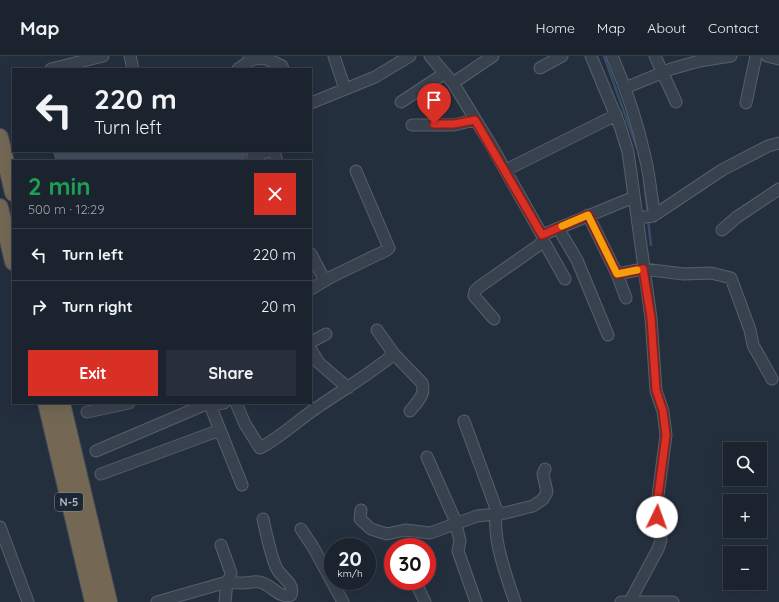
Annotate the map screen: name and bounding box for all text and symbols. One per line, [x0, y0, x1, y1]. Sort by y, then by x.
text: Map [20, 16, 59, 40]
text: Home [536, 19, 575, 37]
text: Map [597, 19, 625, 37]
text: About [647, 19, 686, 37]
text: Contact [708, 19, 759, 37]
text: 220 m [94, 81, 177, 116]
pin [417, 83, 451, 124]
icon: left [28, 84, 80, 136]
icon: arrive [423, 89, 445, 111]
text: Turn left [94, 116, 162, 139]
text: 2 min [28, 171, 90, 201]
button: close [254, 173, 296, 215]
text: 500 m · 12:29 [28, 201, 105, 217]
icon: left [28, 244, 50, 266]
text: Turn left [62, 245, 124, 264]
text: 220 m [253, 245, 296, 264]
icon: right [28, 296, 50, 318]
text: Turn right [62, 297, 133, 316]
text: 20 m [261, 297, 296, 316]
button: Exit [28, 350, 158, 396]
button: Share [166, 350, 296, 396]
map controls [723, 442, 767, 590]
button: search [723, 442, 767, 486]
road number: N-5 [55, 493, 83, 511]
button: + [723, 494, 767, 538]
position arrow [636, 496, 678, 538]
speed limit sign: 30 [384, 538, 436, 590]
text: 20 [338, 546, 362, 571]
button: − [723, 546, 767, 590]
text: km/h [337, 567, 363, 580]

